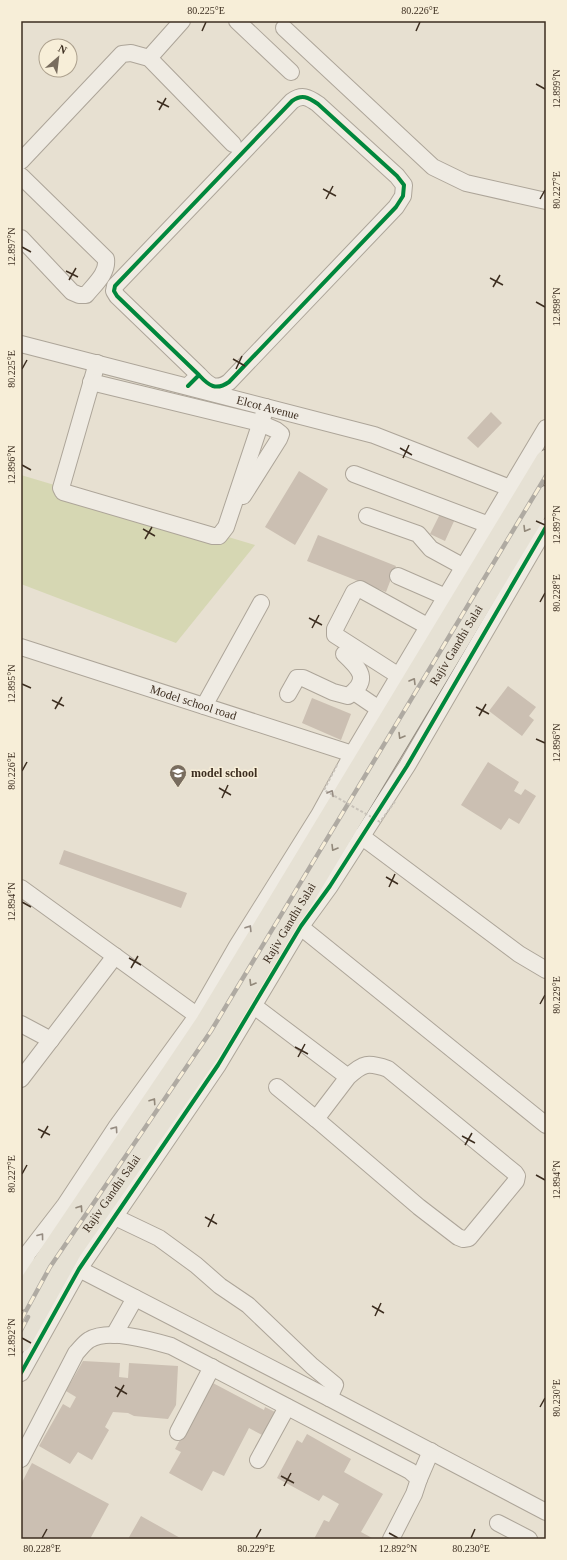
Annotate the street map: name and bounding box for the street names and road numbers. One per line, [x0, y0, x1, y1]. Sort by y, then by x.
street label: Elcot Avenue [235, 393, 301, 422]
street label: Rajiv Gandhi Salai [427, 602, 486, 688]
street label: Model school road [148, 682, 238, 723]
street label: Rajiv Gandhi Salai [260, 880, 319, 966]
street label: Rajiv Gandhi Salai [79, 1151, 144, 1235]

